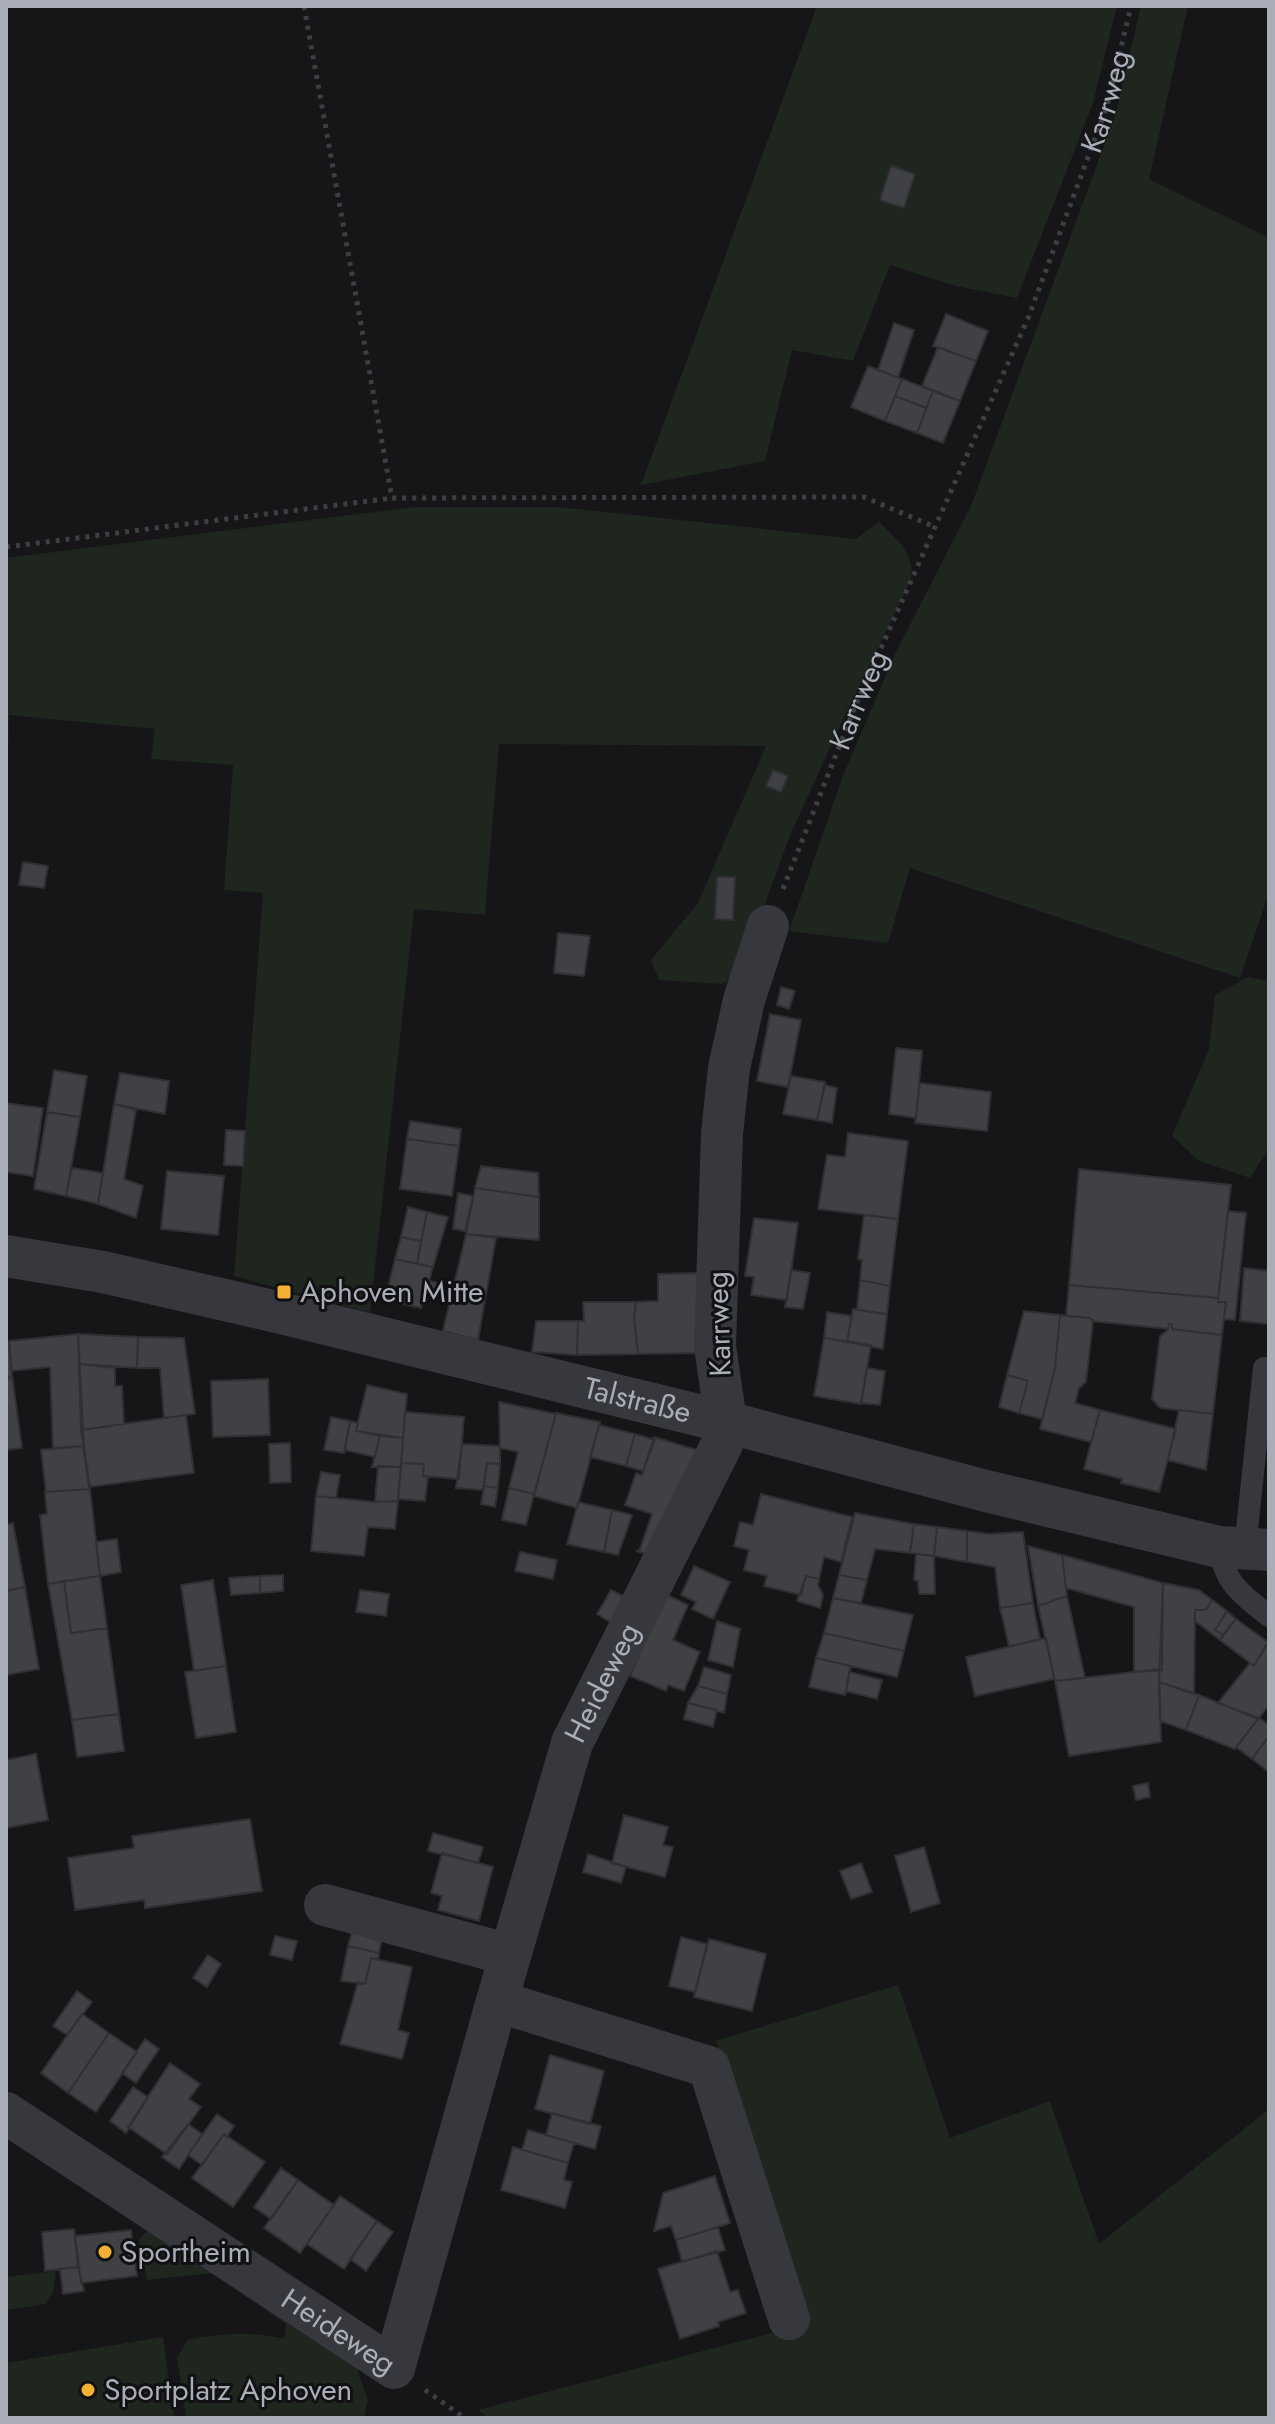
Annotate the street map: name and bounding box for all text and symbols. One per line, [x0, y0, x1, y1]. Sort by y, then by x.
street label: Karrweg [1070, 45, 1141, 159]
street label: Karrweg [818, 642, 899, 756]
place label: Aphoven Mitte [300, 1270, 483, 1313]
street label: Karrweg [695, 1271, 742, 1377]
marker: Aphoven Mitte [275, 1283, 293, 1301]
street label: Talstraße [580, 1366, 696, 1434]
street label: Heideweg [554, 1615, 650, 1750]
place label: Sportheim [121, 2230, 251, 2273]
marker: Sportheim [96, 2243, 114, 2261]
street label: Heideweg [273, 2278, 405, 2385]
place label: Sportplatz Aphoven [104, 2368, 352, 2411]
marker: Sportplatz Aphoven [79, 2381, 97, 2399]

